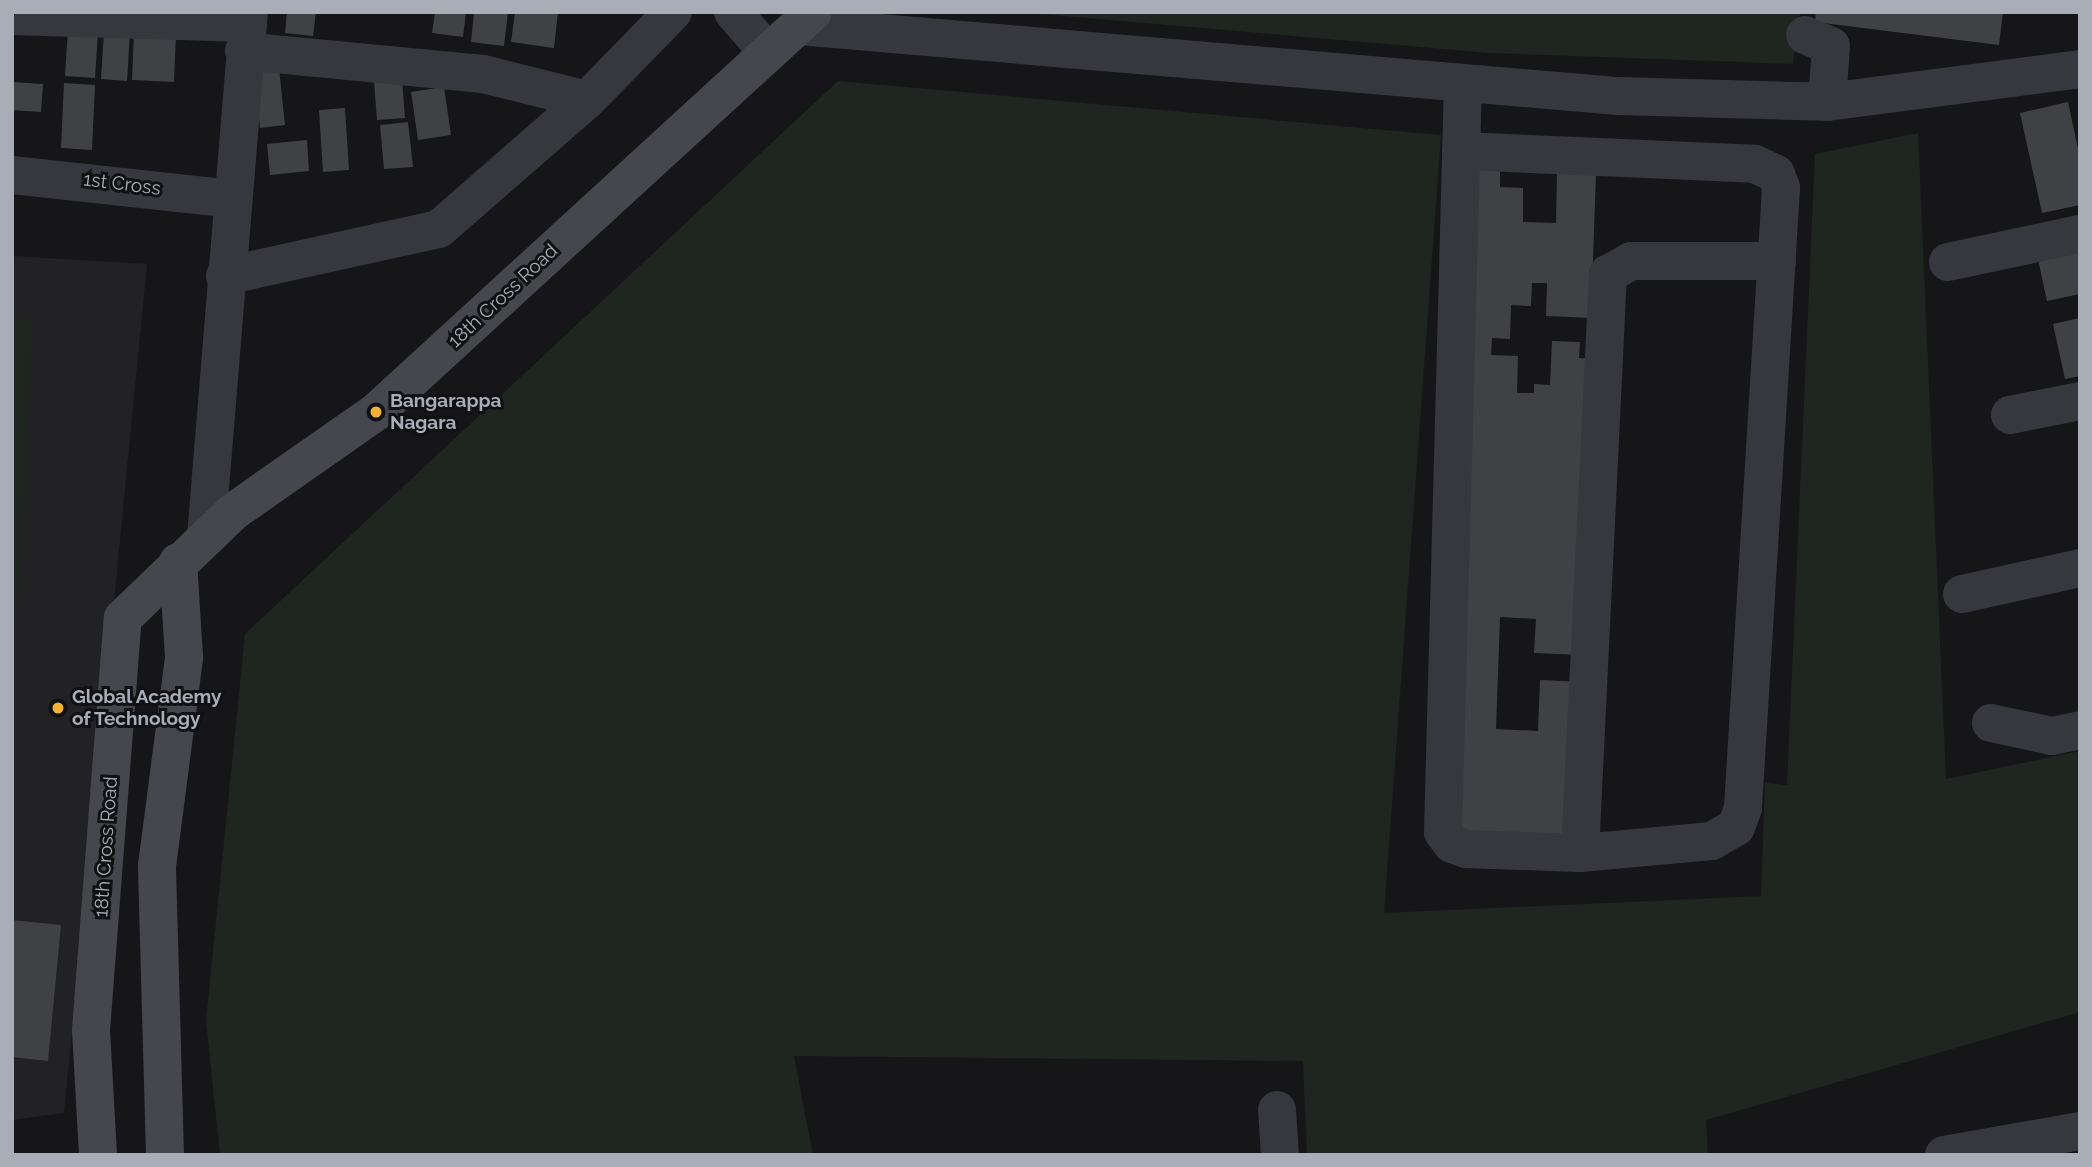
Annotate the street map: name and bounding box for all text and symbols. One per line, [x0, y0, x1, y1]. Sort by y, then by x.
street label: 1st Cross [82, 168, 162, 200]
street label: 18th Cross Road [444, 240, 562, 352]
place label: Bangarappa Nagara [390, 390, 501, 434]
marker: Bangarappa Nagara [368, 404, 384, 420]
place label: Global Academy of Technology [72, 686, 223, 730]
marker: Global Academy of Technology [50, 700, 66, 716]
street label: 18th Cross Road [90, 776, 122, 918]

